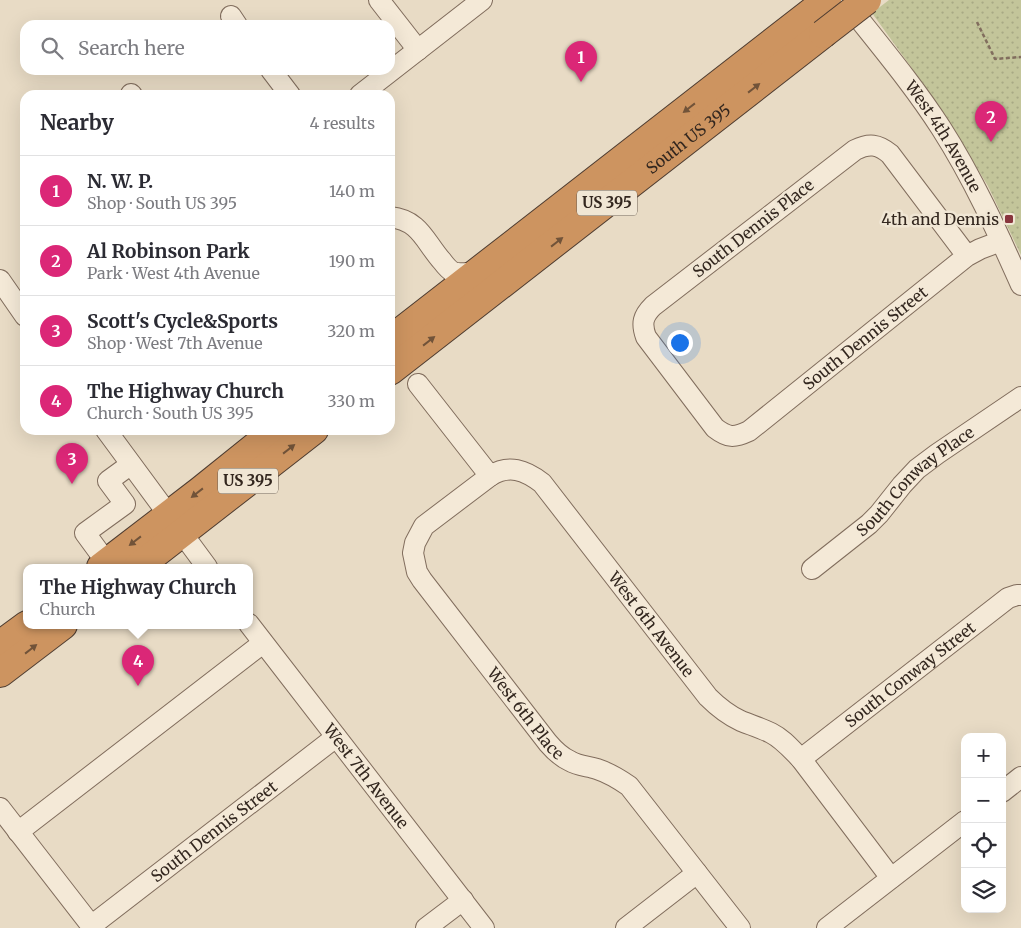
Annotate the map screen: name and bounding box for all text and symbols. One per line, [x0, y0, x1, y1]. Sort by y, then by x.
search box [20, 20, 395, 75]
icon: search [38, 34, 66, 62]
text: Search here [78, 36, 185, 60]
pin: 1 [565, 41, 597, 82]
street label: West 4th Avenue [900, 76, 986, 195]
one-way arrow [747, 83, 760, 94]
street label: South US 395 [642, 100, 735, 178]
pin: 2 [975, 101, 1007, 142]
one-way arrow [683, 103, 696, 114]
text: Nearby [40, 109, 114, 136]
text: 4 results [309, 113, 375, 133]
text: N. W. P. [87, 169, 153, 193]
street label: South Dennis Place [688, 175, 818, 281]
text: 1 [52, 181, 60, 201]
text: 140 m [329, 181, 375, 201]
road number: US 395 [577, 190, 637, 216]
text: Shop · South US 395 [87, 193, 237, 213]
place label: 4th and Dennis [881, 209, 999, 229]
marker: 4th and Dennis [1003, 213, 1015, 225]
one-way arrow [550, 236, 563, 247]
text: Al Robinson Park [87, 239, 250, 263]
text: 2 [51, 251, 61, 271]
text: 190 m [329, 251, 375, 271]
text: Park · West 4th Avenue [87, 263, 260, 283]
street label: South Dennis Street [799, 281, 932, 394]
text: Scott's Cycle&Sports [87, 309, 278, 333]
text: 3 [51, 321, 61, 341]
text: 320 m [327, 321, 375, 341]
your location [667, 330, 693, 356]
text: Shop · West 7th Avenue [87, 333, 263, 353]
one-way arrow [422, 336, 435, 347]
text: The Highway Church [87, 379, 284, 403]
text: 4 [51, 391, 61, 411]
text: 330 m [328, 391, 375, 411]
text: Church · South US 395 [87, 403, 254, 423]
street label: South Conway Place [852, 422, 978, 540]
pin: 3 [56, 443, 88, 484]
one-way arrow [282, 444, 295, 455]
road number: US 395 [218, 468, 278, 494]
one-way arrow [191, 488, 204, 499]
one-way arrow [129, 536, 142, 547]
popup [23, 564, 253, 629]
street label: West 6th Avenue [604, 567, 699, 681]
text: The Highway Church [40, 575, 236, 599]
text: Church [40, 599, 95, 619]
street label: South Conway Street [841, 617, 980, 731]
one-way arrow [24, 643, 37, 654]
pin: 4 [122, 645, 154, 686]
street label: West 6th Place [483, 663, 568, 764]
street label: West 7th Avenue [319, 719, 413, 832]
map controls [961, 733, 1006, 913]
button: + [961, 733, 1006, 778]
street label: South Dennis Street [147, 776, 281, 886]
button: − [961, 778, 1006, 823]
button: locate [961, 823, 1006, 868]
button: layers [961, 868, 1006, 913]

